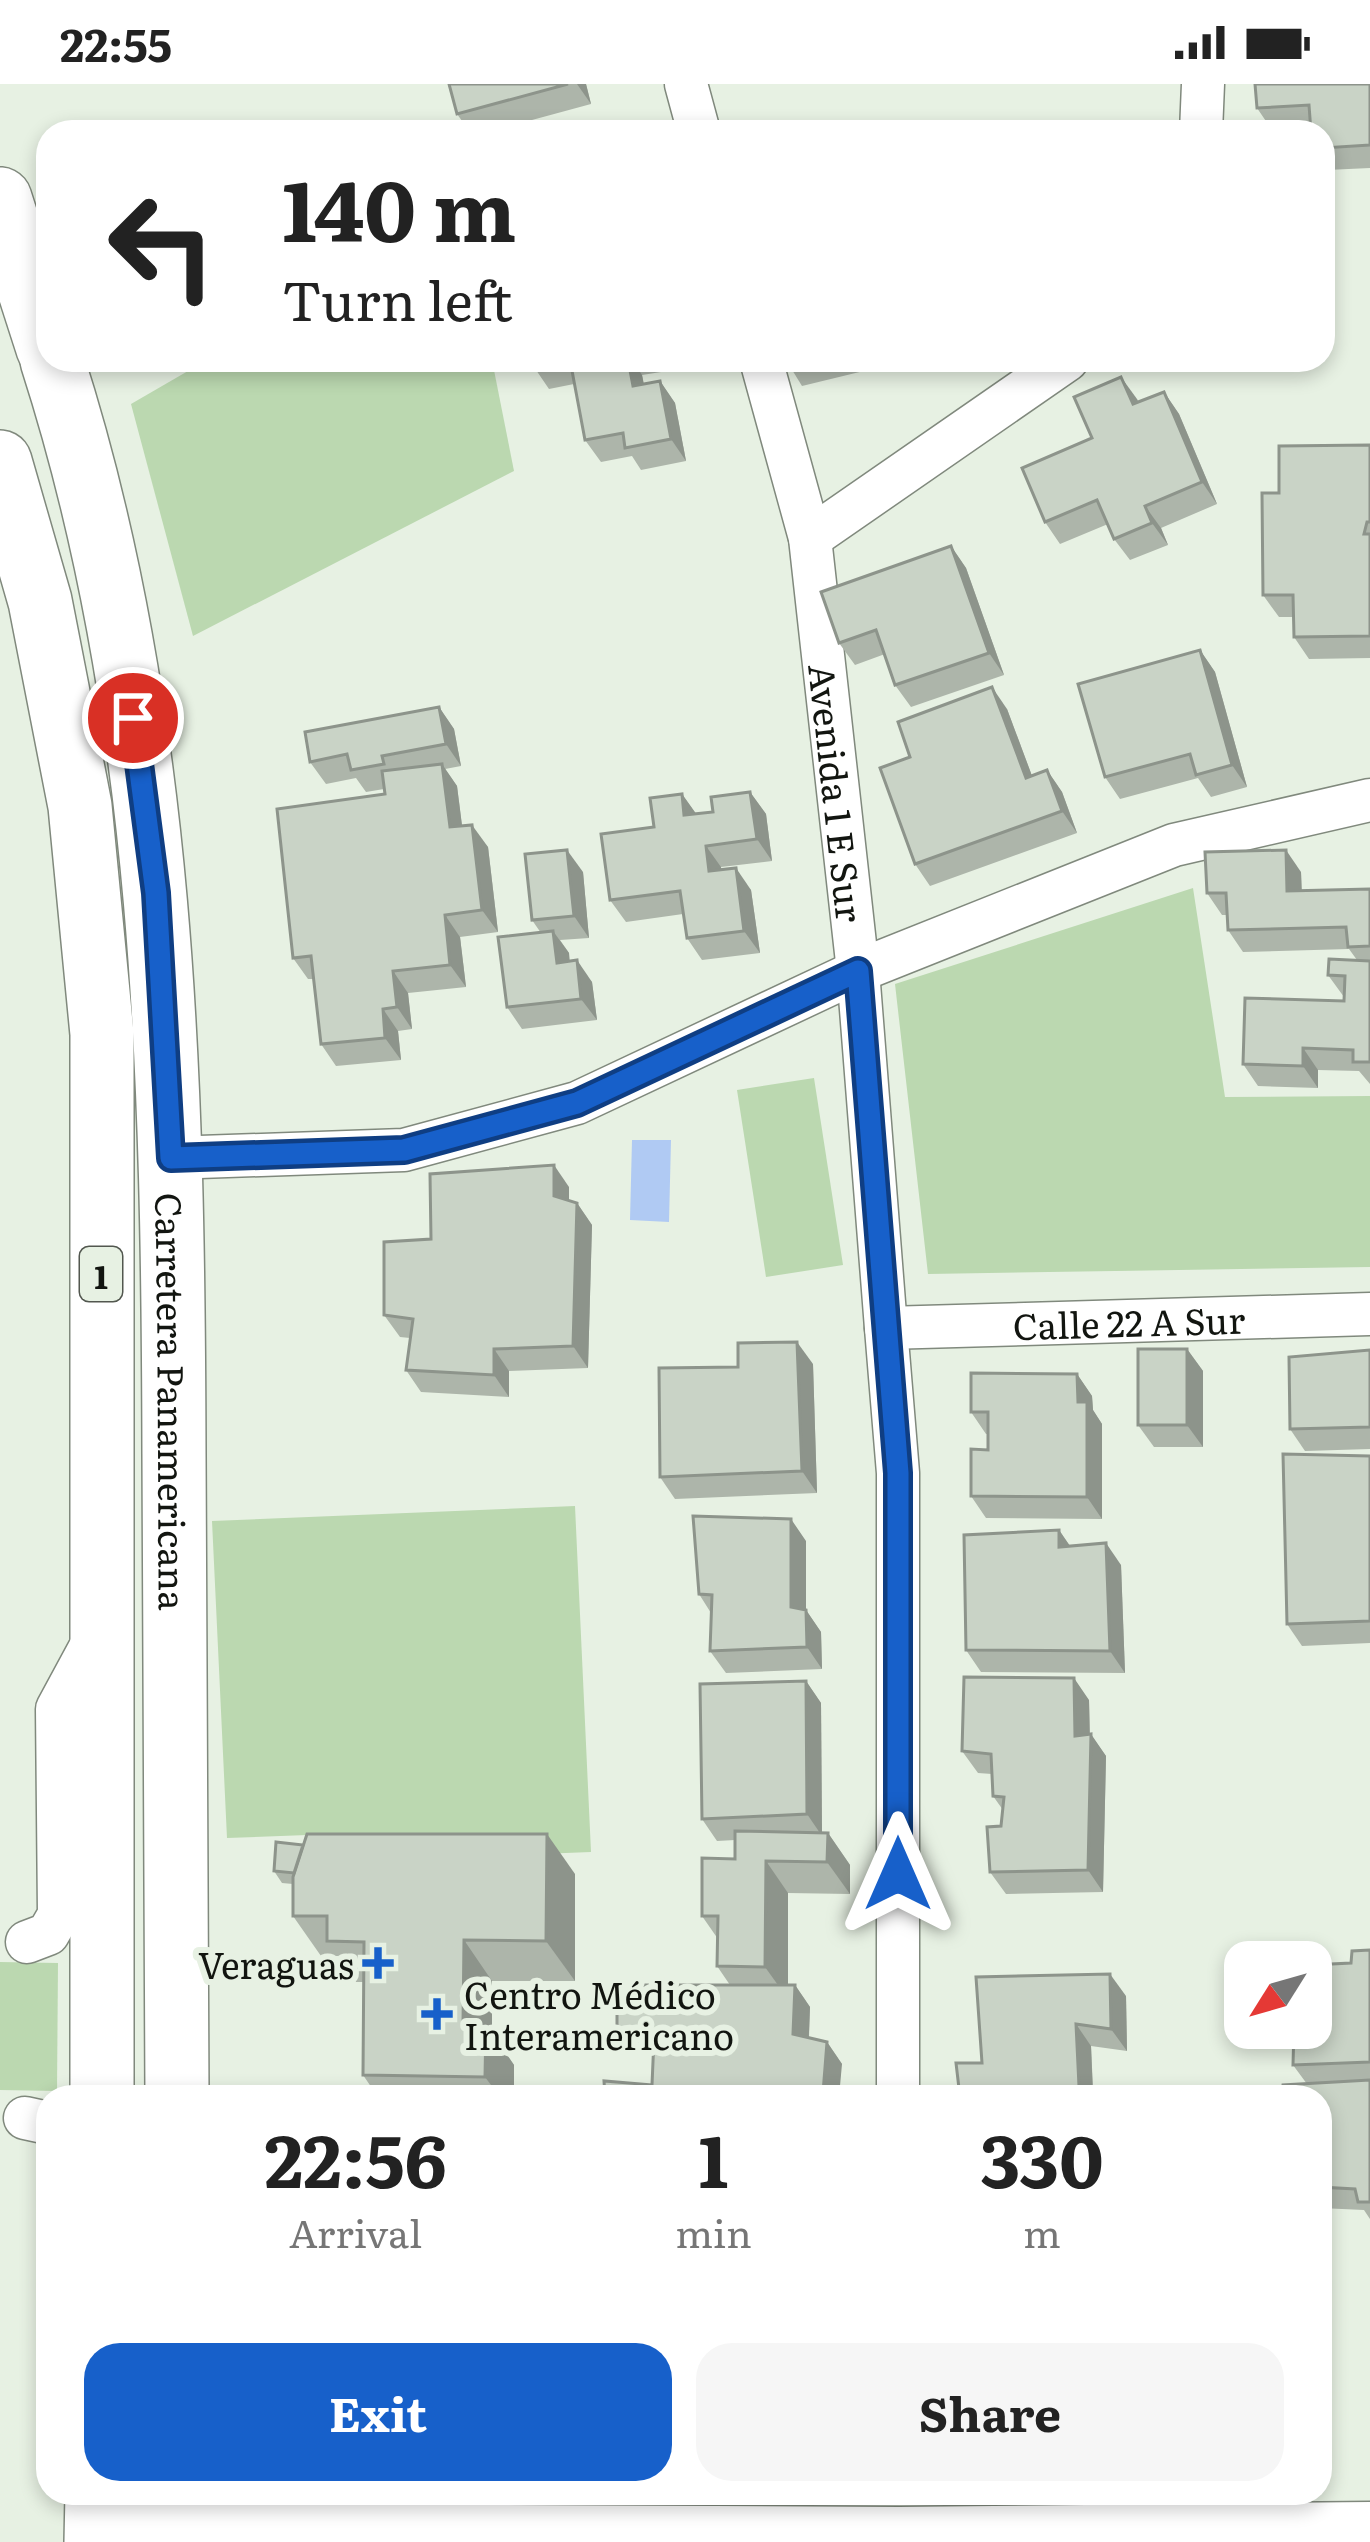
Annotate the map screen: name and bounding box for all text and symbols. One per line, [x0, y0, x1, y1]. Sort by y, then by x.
text: 22:55 [60, 9, 172, 76]
text: 140 m [282, 143, 517, 268]
icon: left [84, 168, 240, 324]
text: Turn left [282, 257, 513, 338]
street label: Avenida 1 E Sur [798, 661, 879, 925]
pin [82, 667, 184, 769]
icon: arrive [100, 685, 166, 751]
street label: Carretera Panamericana [144, 1192, 201, 1611]
road number: 1 [80, 1247, 122, 1301]
street label: Calle 22 A Sur [1012, 1291, 1246, 1351]
position arrow [835, 1811, 961, 1937]
place label: Veraguas [198, 1937, 354, 1990]
north arrow [1224, 1941, 1332, 2049]
map controls [1224, 1941, 1332, 2049]
marker: Veraguas [365, 1950, 391, 1976]
place label: Centro Médico Interamericano [464, 1967, 734, 2061]
marker: Centro Médico Interamericano [421, 1998, 453, 2030]
text: 22:56 [264, 2103, 447, 2210]
text: 1 [699, 2103, 728, 2210]
text: 330 [980, 2103, 1104, 2210]
text: Arrival [289, 2202, 422, 2260]
text: min [675, 2202, 752, 2260]
text: m [1023, 2202, 1061, 2260]
button: Exit [84, 2343, 672, 2481]
button: Share [696, 2343, 1284, 2481]

